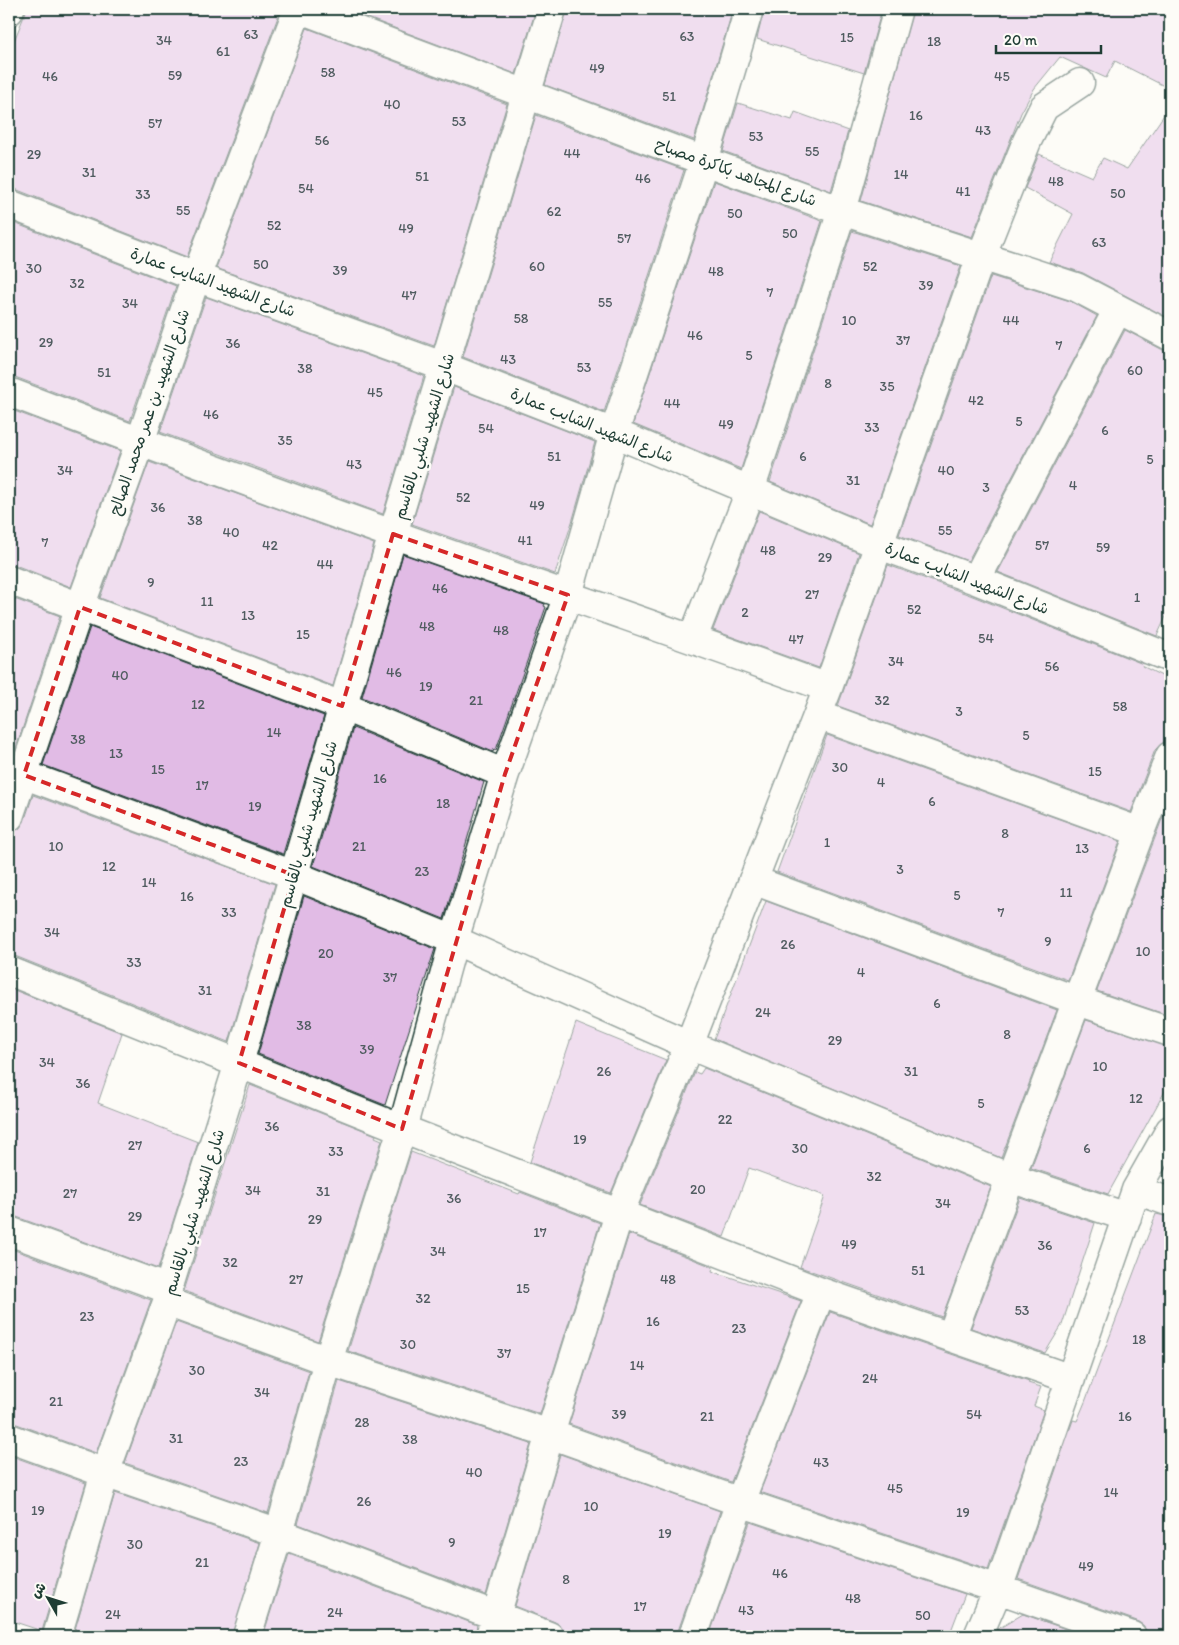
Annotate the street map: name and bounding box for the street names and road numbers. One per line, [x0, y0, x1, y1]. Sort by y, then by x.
street label: شارع المجاهد بكاكرة مصباح [652, 134, 819, 212]
street label: شارع الشهيد الشايب عمارة [127, 243, 298, 323]
street label: شارع الشهيد بن عمر محمد الصالح [105, 306, 195, 518]
street label: شارع الشهيد شلبي بالقاسم [390, 351, 463, 523]
street label: شارع الشهيد الشايب عمارة [507, 384, 676, 468]
street label: شارع الشهيد الشايب عمارة [882, 538, 1052, 620]
street label: شارع الشهيد شلبي بالقاسم [275, 738, 346, 911]
street label: شارع الشهيد شلبي بالقاسم [160, 1127, 233, 1299]

